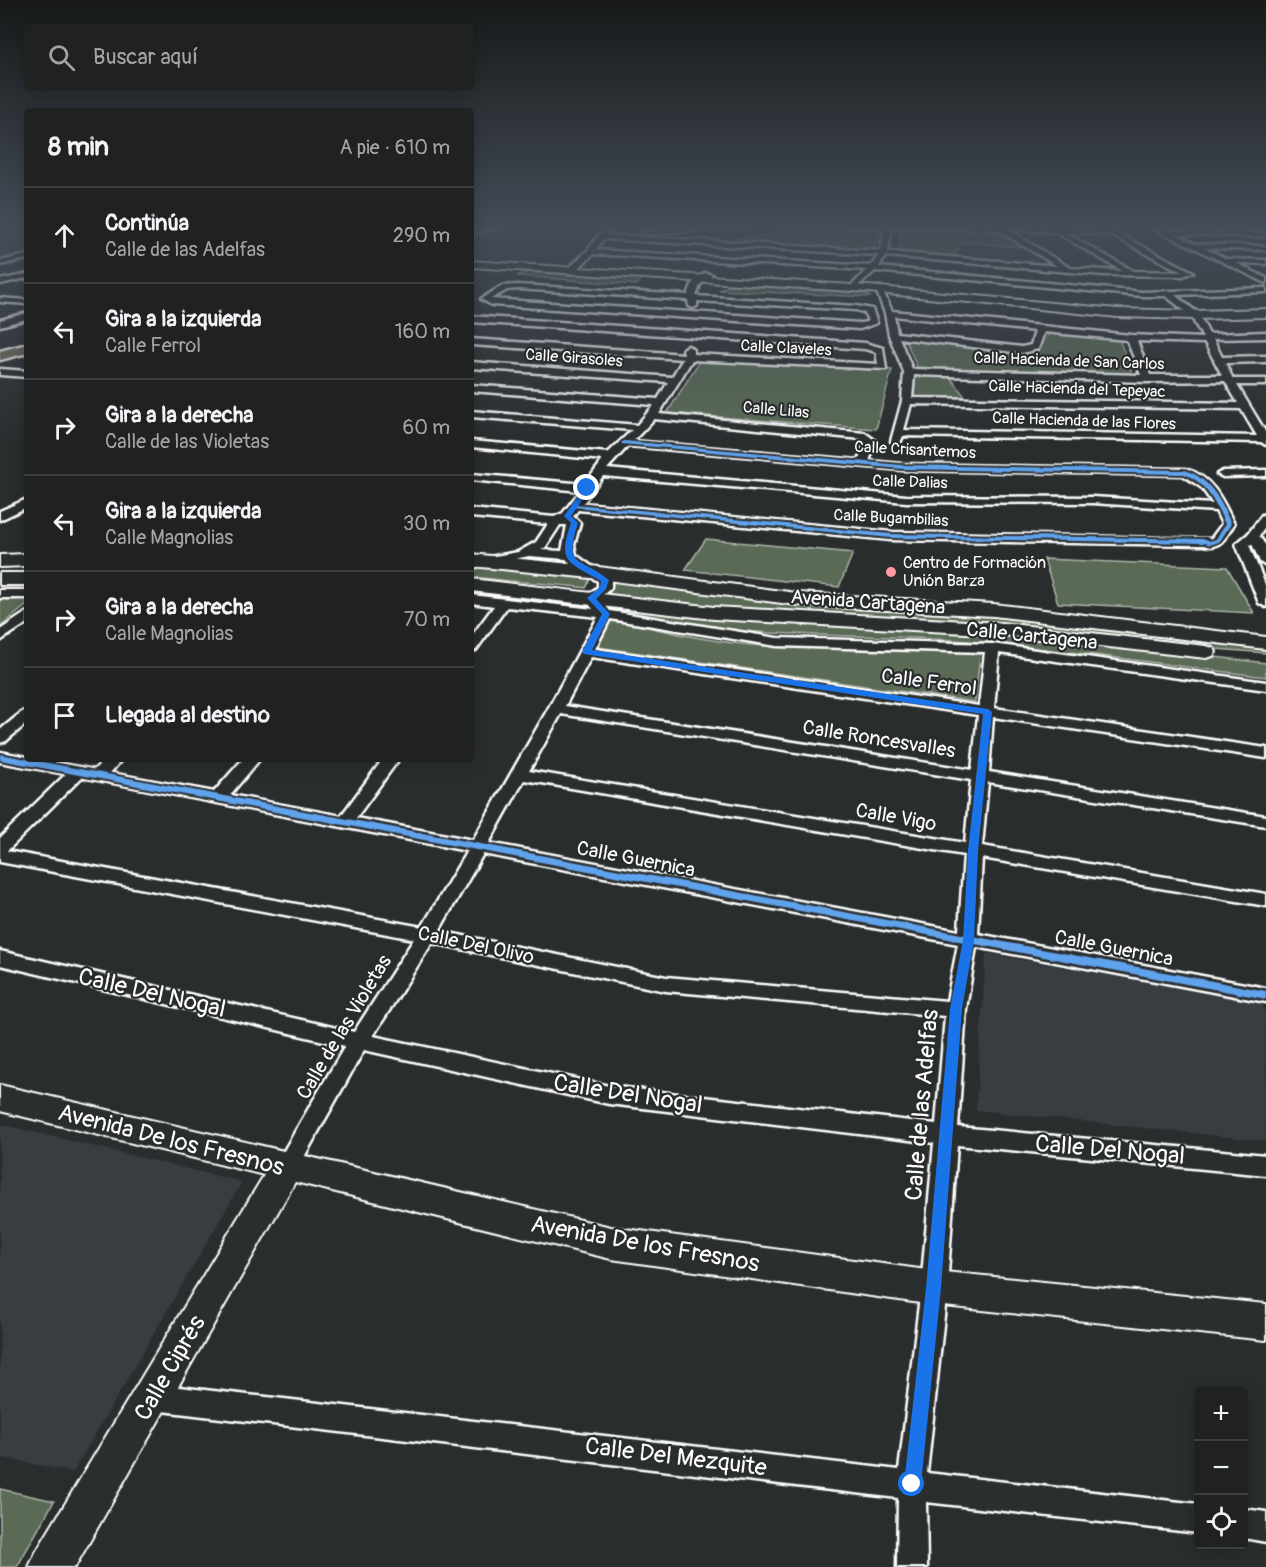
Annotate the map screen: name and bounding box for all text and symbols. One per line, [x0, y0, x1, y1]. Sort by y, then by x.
search box [24, 24, 474, 90]
icon: search [45, 41, 78, 74]
text: Buscar aquí [93, 43, 198, 71]
text: 8 min [48, 131, 109, 163]
text: A pie · 610 m [339, 135, 450, 160]
text: Continúa [105, 209, 189, 237]
icon: ahead [48, 219, 81, 252]
text: 290 m [393, 223, 450, 248]
text: Calle de las Adelfas [105, 237, 265, 262]
text: Gira a la izquierda [105, 305, 262, 333]
icon: left [48, 315, 81, 348]
text: 160 m [395, 319, 450, 344]
text: Calle Ferrol [105, 333, 201, 358]
street label: Calle Claveles [740, 336, 832, 360]
street label: Calle Girasoles [525, 345, 623, 371]
street label: Calle Hacienda de San Carlos [973, 348, 1165, 374]
street label: Calle Hacienda del Tepeyac [988, 376, 1166, 402]
street label: Calle Lilas [742, 397, 810, 423]
text: Gira a la derecha [105, 401, 253, 429]
street label: Calle Hacienda de las Flores [992, 408, 1176, 434]
icon: right [48, 411, 81, 444]
text: 60 m [403, 415, 450, 440]
text: Calle de las Violetas [105, 429, 269, 454]
street label: Calle Crisantemos [854, 437, 976, 463]
street label: Calle Dalias [872, 471, 948, 493]
route end [573, 474, 599, 500]
text: Gira a la izquierda [105, 497, 262, 525]
street label: Calle Bugambilias [833, 505, 949, 531]
icon: left [48, 507, 81, 540]
text: 30 m [403, 511, 450, 536]
text: Calle Magnolias [105, 525, 233, 550]
place label: Centro de Formación Unión Barza [903, 553, 1046, 591]
marker: Centro de Formación Unión Barza [884, 565, 898, 579]
street label: Avenida Cartagena [790, 584, 946, 620]
text: Gira a la derecha [105, 593, 253, 621]
icon: right [48, 603, 81, 636]
text: 70 m [404, 607, 450, 632]
street label: Calle Cartagena [965, 617, 1099, 655]
text: Calle Magnolias [105, 621, 233, 646]
street label: Calle Ferrol [880, 663, 978, 701]
icon: arrive [48, 699, 81, 732]
text: Llegada al destino [105, 701, 270, 729]
street label: Calle Roncesvalles [801, 715, 957, 763]
street label: Calle Vigo [854, 798, 939, 836]
street label: Calle Guernica [575, 835, 697, 883]
street label: Calle Del Olivo [416, 920, 537, 970]
street label: Calle Guernica [1053, 924, 1175, 972]
street label: Calle de las Violetas [291, 950, 397, 1104]
street label: Calle Del Nogal [76, 962, 228, 1024]
street label: Calle de las Adelfas [899, 1008, 945, 1202]
street label: Calle Del Nogal [552, 1068, 704, 1120]
street label: Avenida De los Fresnos [55, 1098, 287, 1182]
street label: Calle Del Nogal [1034, 1129, 1186, 1171]
street label: Avenida De los Fresnos [528, 1210, 762, 1278]
street label: Calle Ciprés [128, 1310, 212, 1426]
map controls [1194, 1387, 1248, 1549]
button: + [1194, 1387, 1248, 1441]
street label: Calle Del Mezquite [583, 1431, 769, 1483]
button: − [1194, 1441, 1248, 1495]
route start [898, 1470, 924, 1496]
button: locate [1194, 1495, 1248, 1549]

